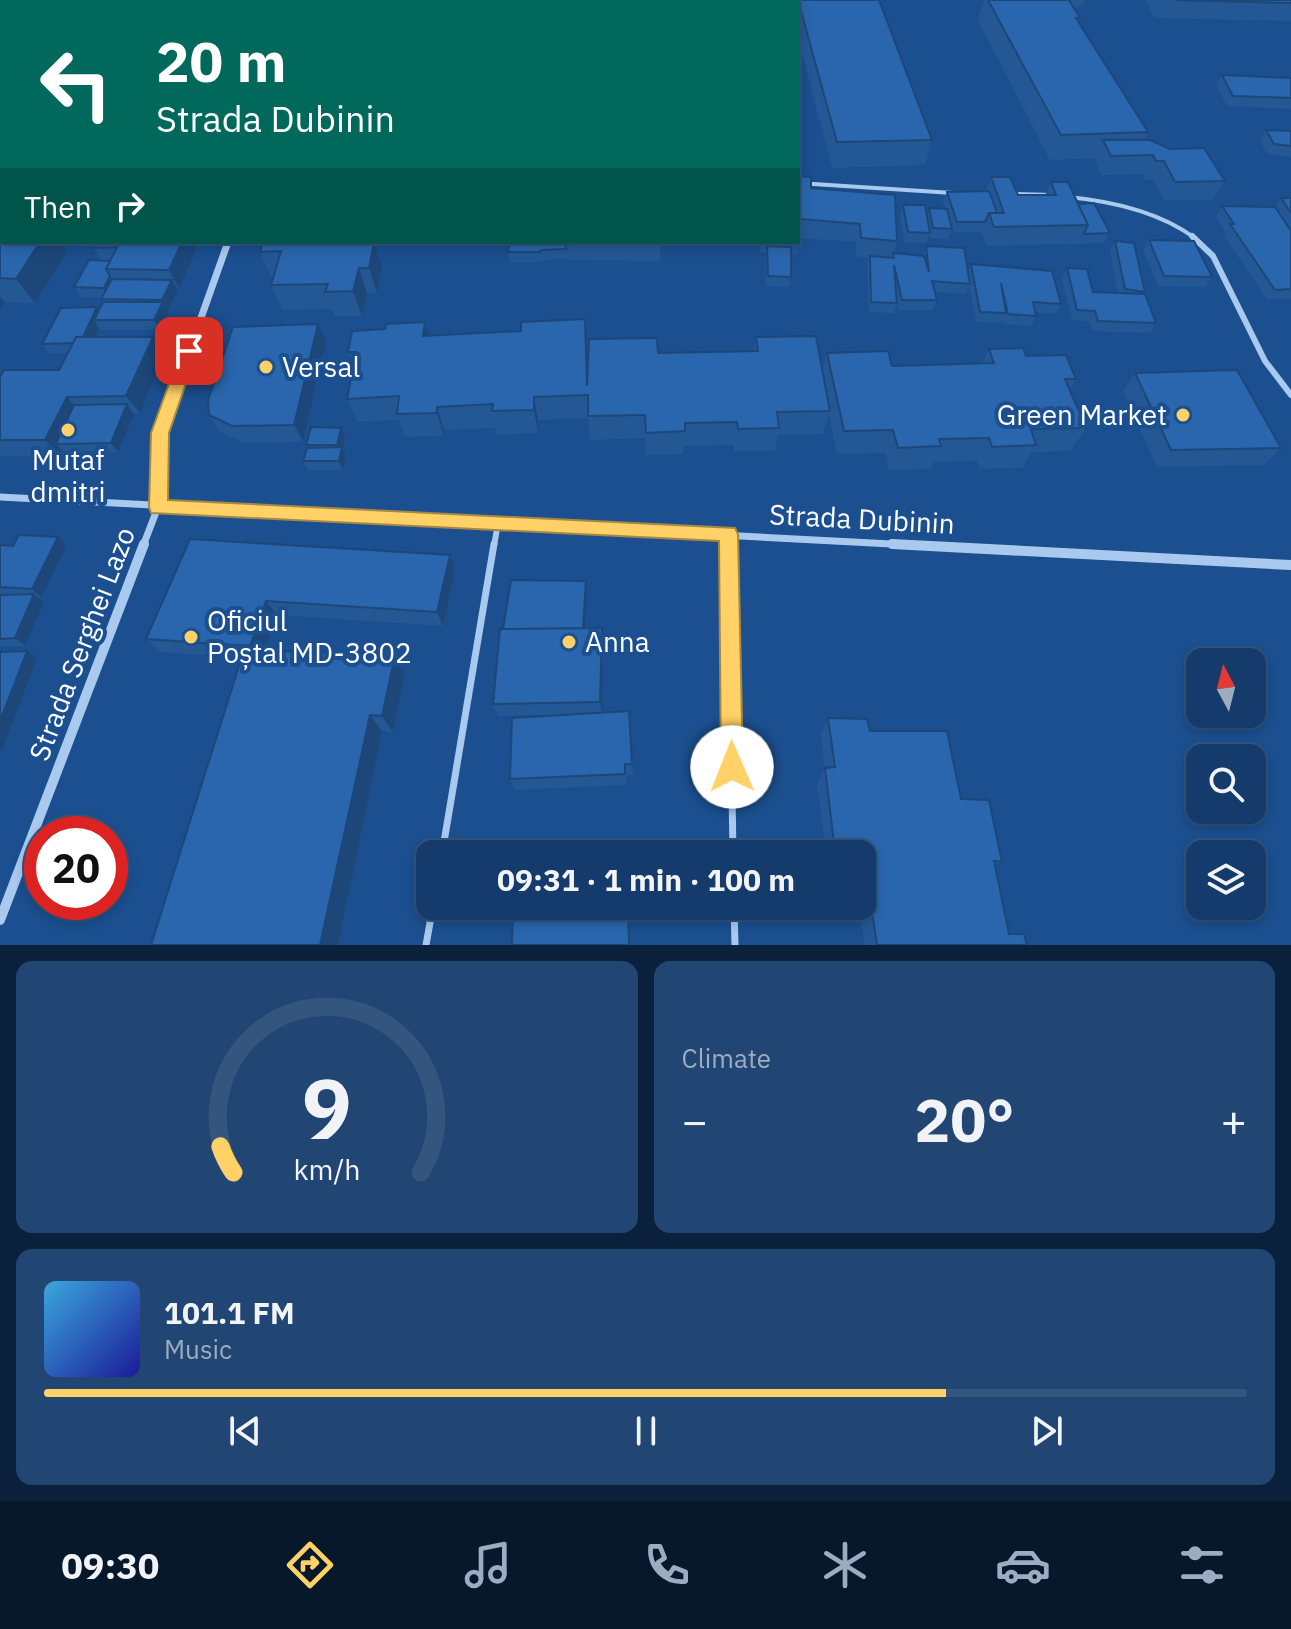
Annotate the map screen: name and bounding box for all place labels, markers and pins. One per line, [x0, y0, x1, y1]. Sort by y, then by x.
pin [155, 317, 223, 385]
place label: Versal [282, 348, 360, 385]
marker: Versal [257, 358, 275, 376]
place label: Green Market [997, 396, 1167, 433]
marker: Green Market [1174, 406, 1192, 424]
marker: Mutaf dmitri [59, 421, 77, 439]
place label: Mutaf dmitri [31, 441, 105, 510]
place label: Oficiul Poștal MD-3802 [207, 602, 412, 671]
place label: Anna [585, 623, 650, 660]
marker: Oficiul Poștal MD-3802 [182, 628, 200, 646]
marker: Anna [560, 633, 578, 651]

